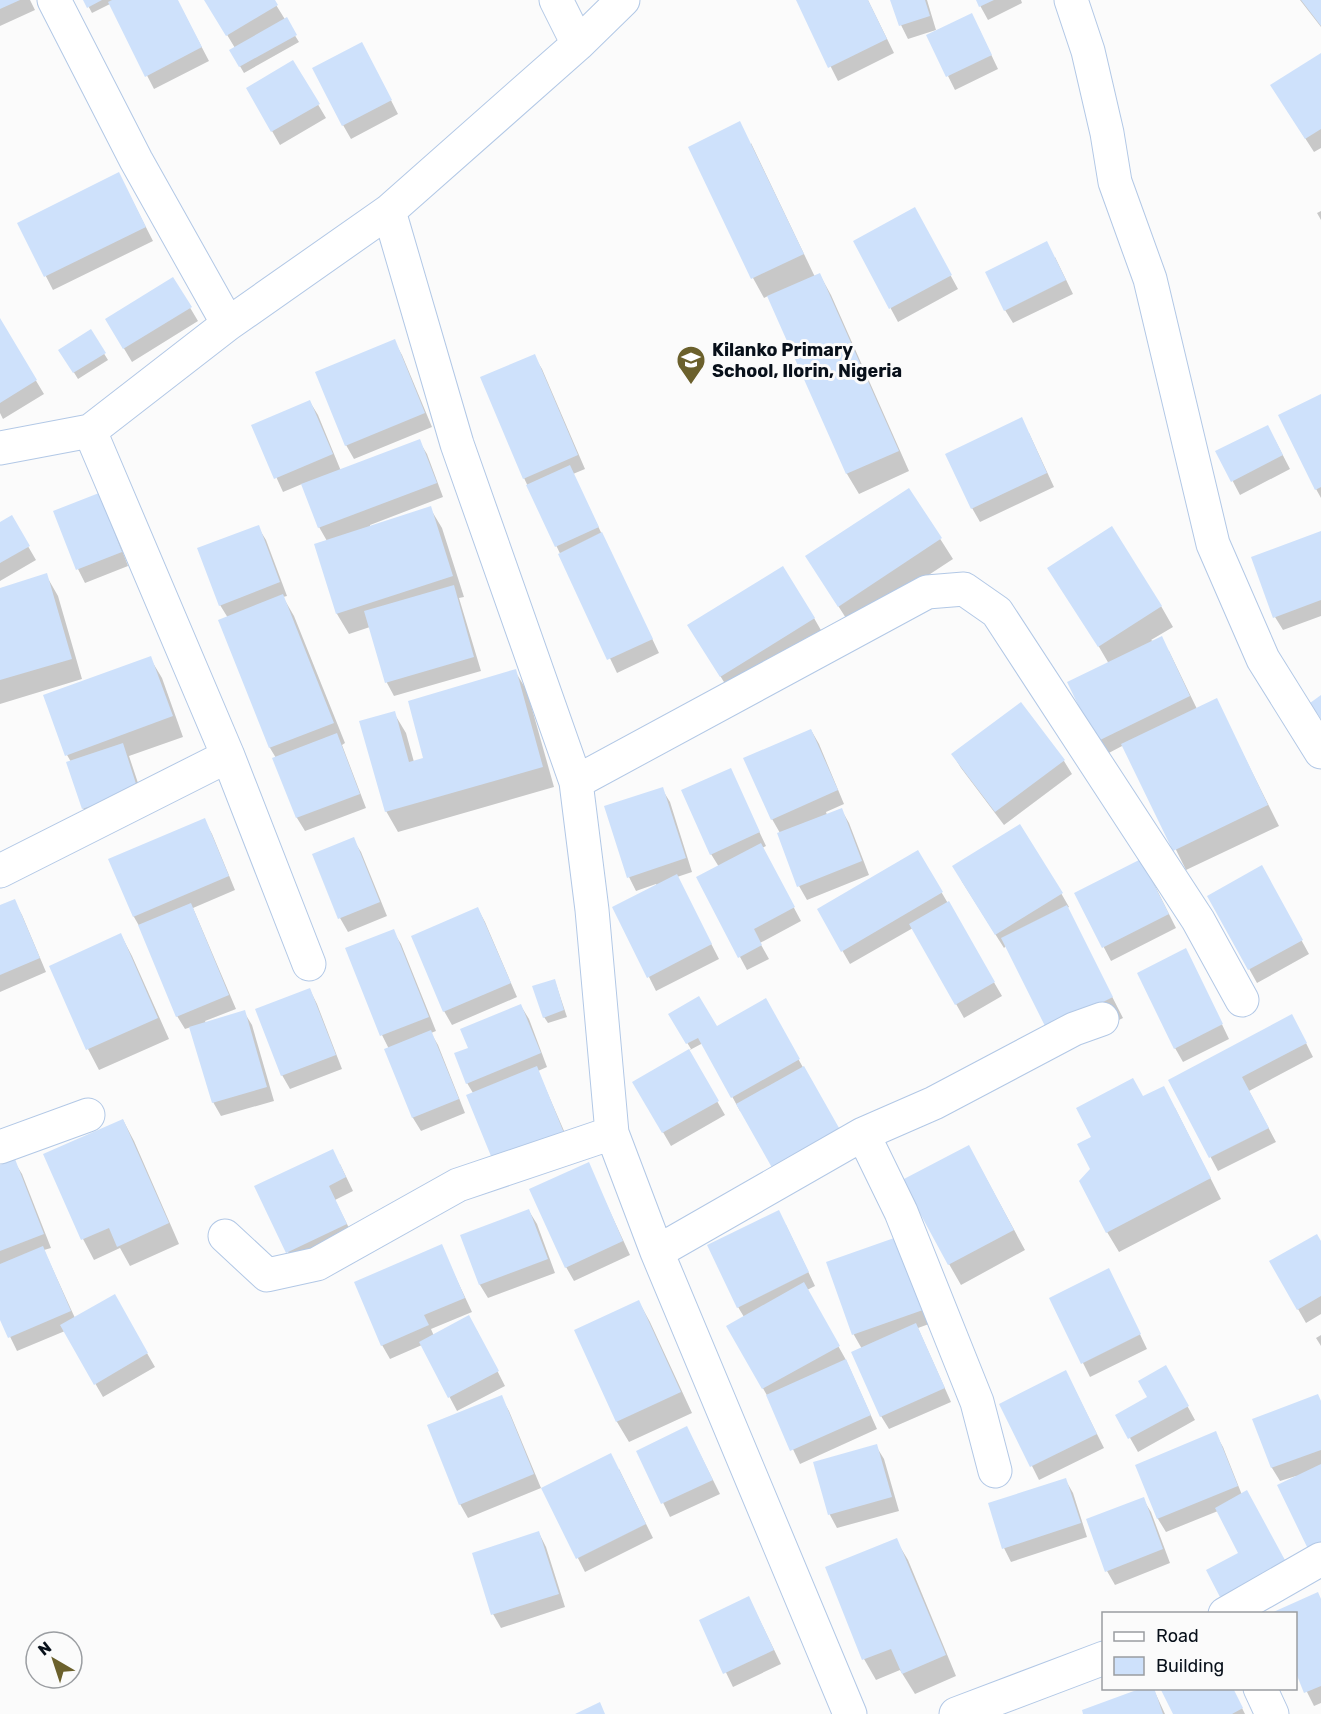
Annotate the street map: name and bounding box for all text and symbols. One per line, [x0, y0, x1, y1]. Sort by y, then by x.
place label: Kilanko Primary School, Ilorin, Nigeria [712, 339, 902, 382]
school or university icon: Kilanko Primary School, Ilorin, Nigeria [675, 344, 707, 386]
legend [1102, 1612, 1297, 1690]
text: Road [1156, 1625, 1199, 1647]
north arrow [24, 1630, 84, 1690]
text: N [34, 1638, 55, 1660]
text: Building [1156, 1655, 1224, 1677]

